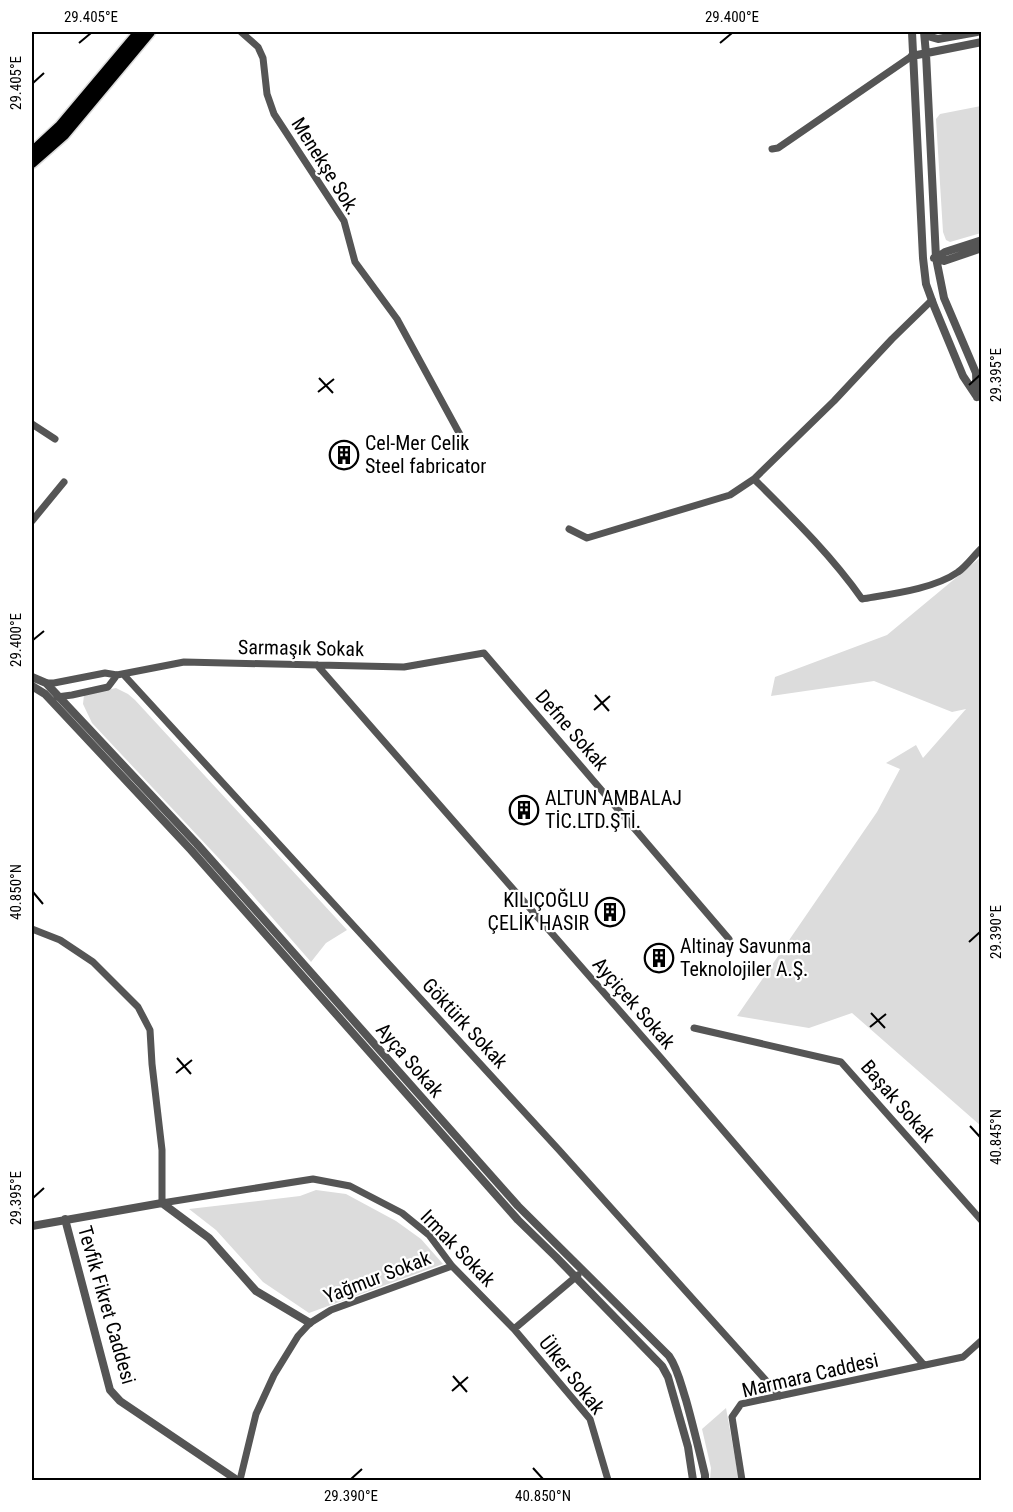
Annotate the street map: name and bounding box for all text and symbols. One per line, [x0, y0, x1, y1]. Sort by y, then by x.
text: 29.405°E [64, 8, 118, 26]
text: 29.400°E [705, 8, 759, 26]
text: 29.405°E [7, 56, 25, 110]
street label: Menekşe Sok. [287, 113, 365, 219]
text: 29.395°E [987, 348, 1005, 402]
place label: Cel-Mer Celik Steel fabricator [365, 431, 486, 478]
building icon: Cel-Mer Celik Steel fabricator [328, 439, 360, 471]
text: 29.400°E [7, 613, 25, 667]
street label: Sarmaşık Sokak [238, 635, 364, 661]
street label: Defne Sokak [531, 685, 613, 775]
place label: ALTUN AMBALAJ TİC.LTD.ŞTİ. [545, 786, 682, 833]
building icon: ALTUN AMBALAJ TİC.LTD.ŞTİ. [508, 794, 540, 826]
text: 40.850°N [7, 864, 25, 920]
place label: KILIÇOĞLU ÇELİK HASIR [488, 888, 589, 935]
building icon: KILIÇOĞLU ÇELİK HASIR [594, 896, 626, 928]
text: 29.390°E [987, 905, 1005, 959]
place label: Altinay Savunma Teknolojiler A.Ş. [680, 934, 811, 981]
building icon: Altinay Savunma Teknolojiler A.Ş. [643, 942, 675, 974]
street label: Ayçiçek Sokak [588, 952, 680, 1054]
street label: Göktürk Sokak [417, 973, 513, 1073]
street label: Ayça Sokak [371, 1018, 449, 1102]
street label: Başak Sokak [856, 1055, 940, 1147]
text: 40.845°N [987, 1109, 1005, 1165]
text: 29.395°E [7, 1171, 25, 1225]
street label: Irmak Sokak [416, 1205, 500, 1291]
street label: Tevfik Fikret Caddesi [73, 1223, 141, 1387]
street label: Yağmur Sokak [320, 1246, 434, 1308]
street label: Ülker Sokak [534, 1331, 610, 1419]
street label: Marmara Caddesi [740, 1348, 880, 1402]
text: 29.390°E [324, 1487, 378, 1505]
text: 40.850°N [515, 1487, 571, 1505]

